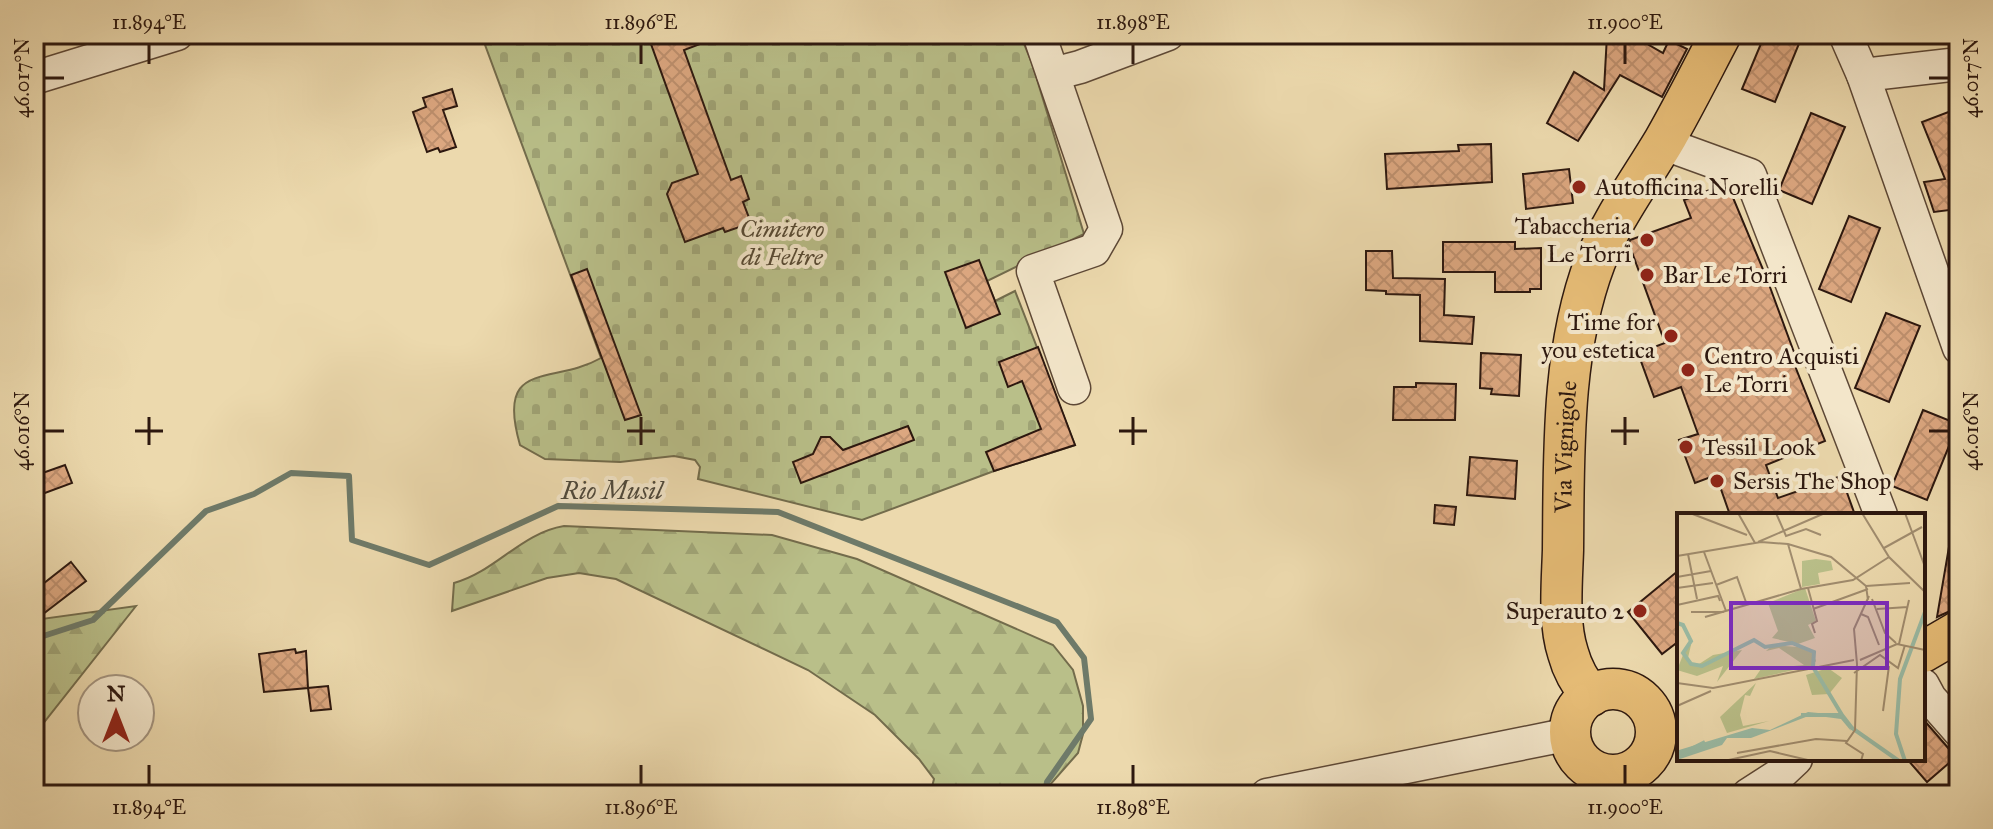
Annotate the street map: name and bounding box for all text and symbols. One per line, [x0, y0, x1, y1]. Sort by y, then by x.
text: 11.894°E [112, 10, 186, 34]
text: 11.896°E [604, 10, 678, 34]
text: 11.898°E [1096, 10, 1170, 34]
text: 11.900°E [1587, 10, 1663, 34]
text: 46.017°N [10, 38, 34, 118]
text: 46.017°N [1959, 38, 1983, 118]
place label: Autofficina Norelli [1594, 172, 1779, 202]
marker: Autofficina Norelli [1570, 178, 1588, 196]
place label: Tabaccheria Le Torri [1515, 211, 1632, 269]
park label: Cimitero di Feltre [740, 214, 824, 272]
marker: Tabaccheria Le Torri [1638, 231, 1656, 249]
place label: Bar Le Torri [1663, 260, 1788, 290]
marker: Bar Le Torri [1638, 266, 1656, 284]
place label: Time for you estetica [1541, 307, 1656, 365]
marker: Time for you estetica [1662, 327, 1680, 345]
place label: Centro Acquisti Le Torri [1704, 341, 1859, 399]
marker: Centro Acquisti Le Torri [1679, 361, 1697, 379]
street label: Via Vignigole [1548, 379, 1584, 514]
text: 46.016°N [10, 391, 34, 471]
text: 46.016°N [1959, 391, 1983, 471]
place label: Tessil Look [1702, 432, 1816, 462]
marker: Tessil Look [1677, 438, 1695, 456]
place label: Sersis The Shop [1733, 466, 1891, 496]
marker: Sersis The Shop [1708, 472, 1726, 490]
water label: Rio Musil [560, 474, 665, 506]
inset map [1677, 513, 1925, 761]
place label: Superauto 2 [1506, 596, 1624, 626]
marker: Superauto 2 [1631, 602, 1649, 620]
north arrow [76, 673, 156, 753]
text: N [107, 680, 126, 707]
text: 11.894°E [112, 795, 186, 819]
text: 11.896°E [604, 795, 678, 819]
text: 11.898°E [1096, 795, 1170, 819]
text: 11.900°E [1587, 795, 1663, 819]

